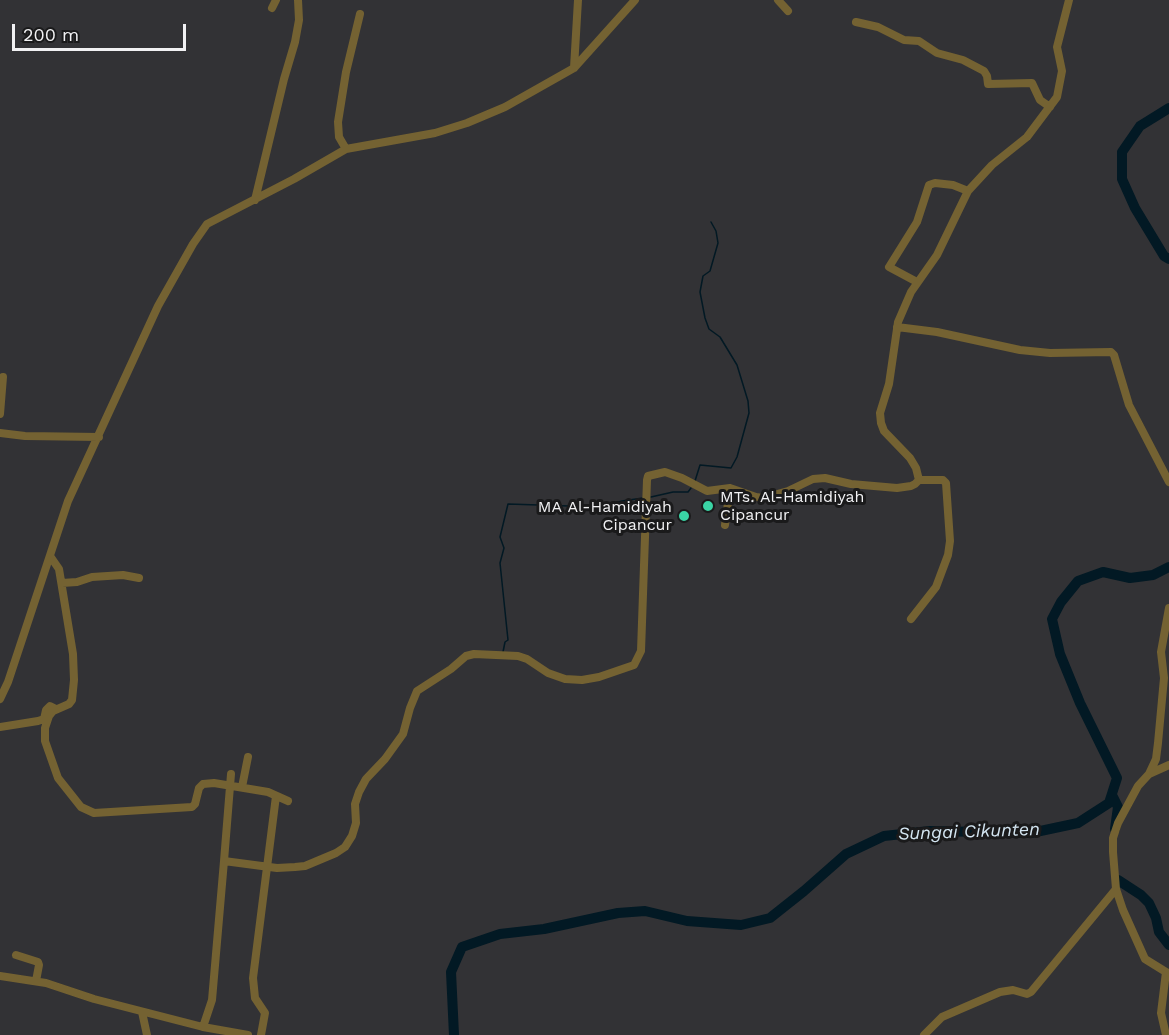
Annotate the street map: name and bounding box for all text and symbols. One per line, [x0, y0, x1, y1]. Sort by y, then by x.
scale bar [15, 12, 189, 50]
text: 200 m [23, 24, 79, 45]
place label: MTs. Al-Hamidiyah Cipancur [720, 487, 864, 525]
place label: MA Al-Hamidiyah Cipancur [538, 497, 672, 535]
marker: MTs. Al-Hamidiyah Cipancur [701, 499, 715, 513]
marker: MA Al-Hamidiyah Cipancur [677, 509, 691, 523]
water label: Sungai Cikunten [898, 819, 1040, 845]

